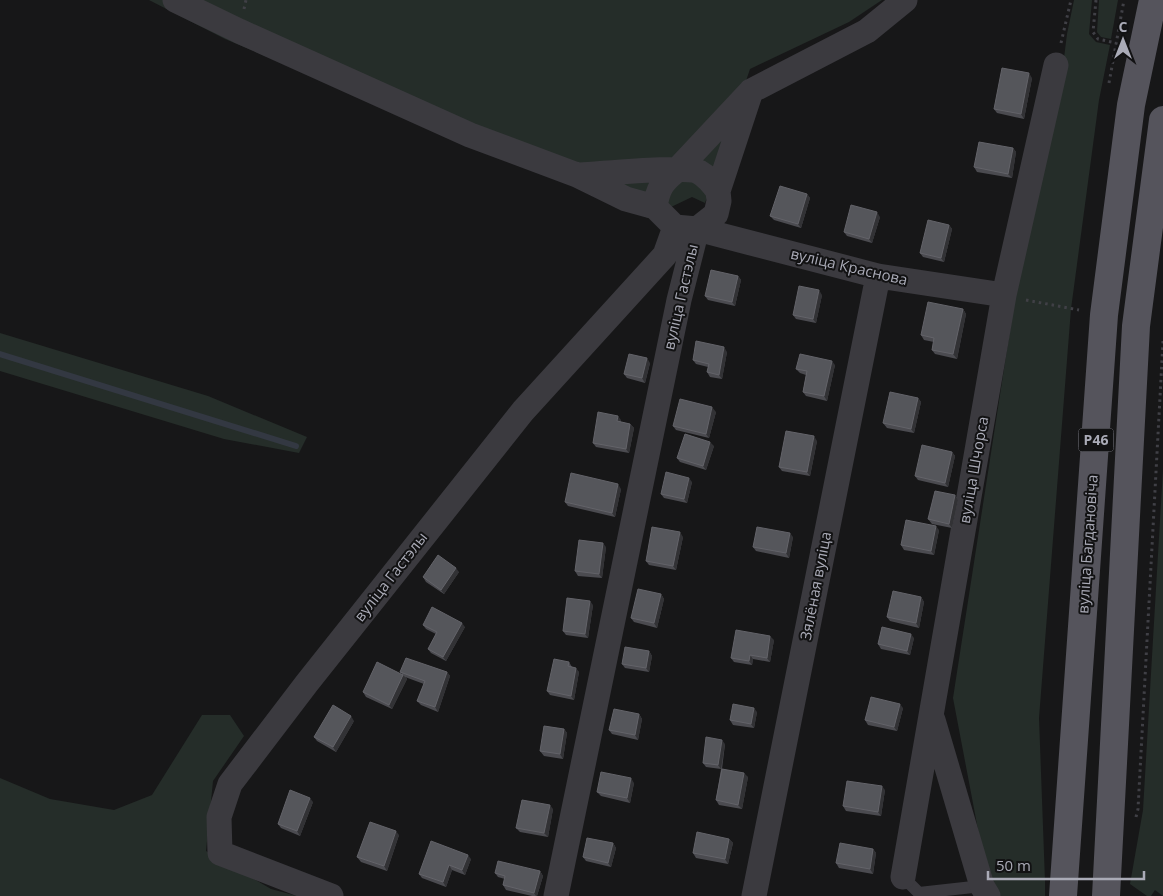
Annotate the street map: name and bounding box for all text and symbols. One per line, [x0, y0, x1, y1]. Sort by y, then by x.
north arrow [1098, 15, 1148, 65]
text: С [1119, 17, 1128, 36]
street label: вуліца Гастэлы [658, 242, 702, 352]
street label: вуліца Краснова [789, 243, 910, 289]
street label: вуліца Шчорса [954, 415, 992, 525]
road number: Р46 [1078, 428, 1114, 452]
street label: вуліца Багдановіча [1072, 474, 1102, 614]
street label: вуліца Гастэлы [349, 528, 431, 625]
street label: Зялёная вуліца [795, 530, 835, 642]
scale bar [988, 848, 1144, 880]
text: 50 m [996, 855, 1031, 875]

